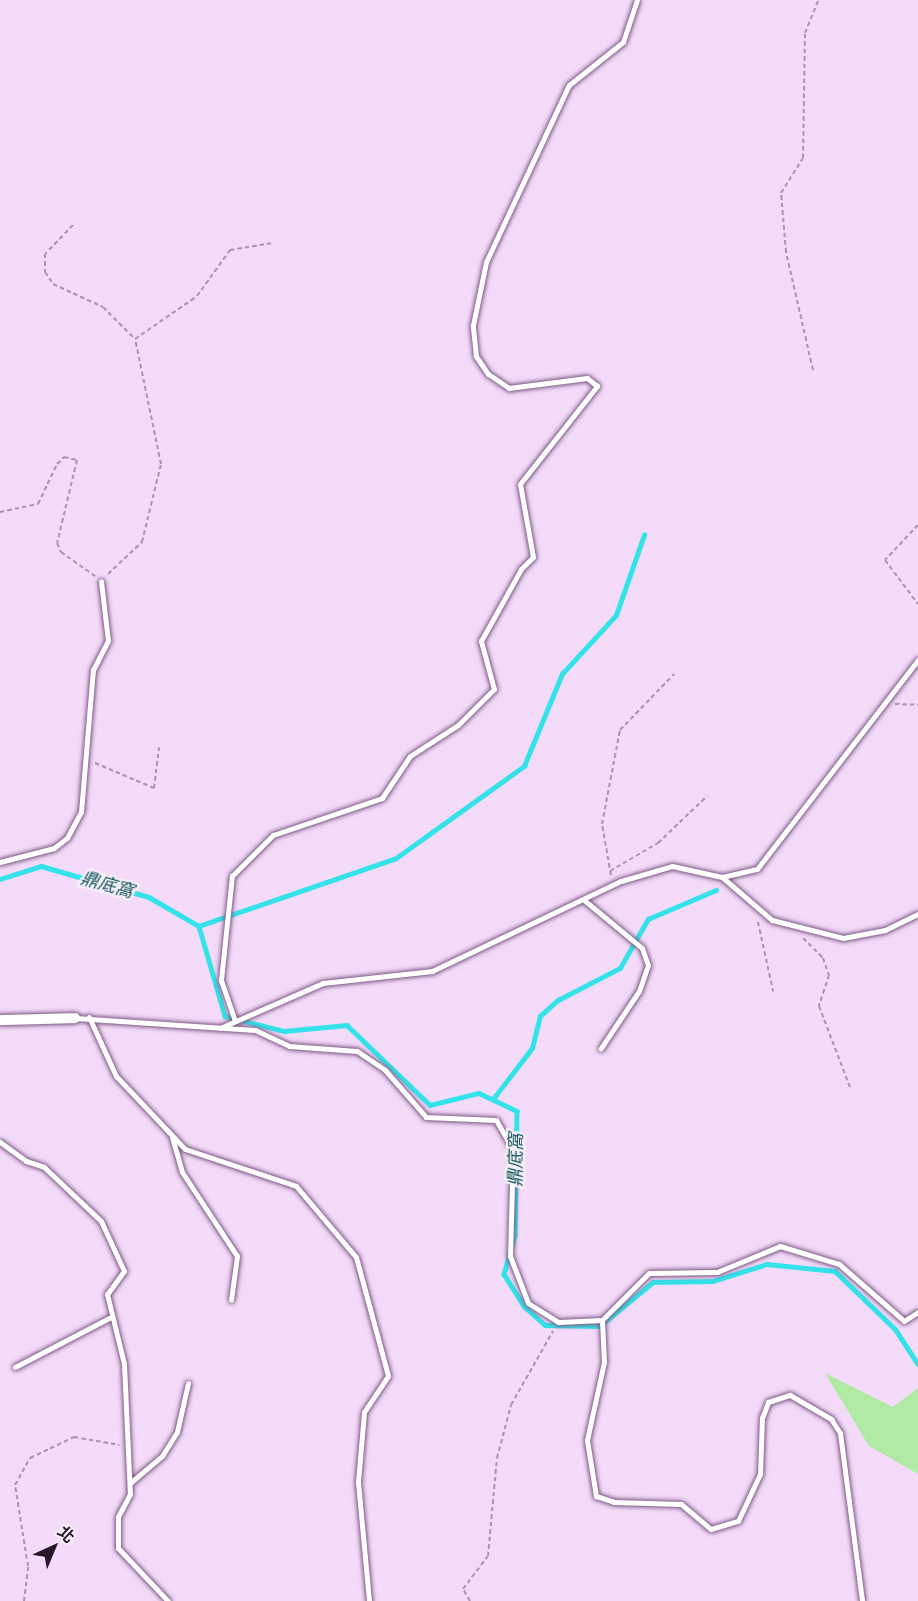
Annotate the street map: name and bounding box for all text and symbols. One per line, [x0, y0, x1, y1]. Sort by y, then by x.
water label: 鼎底窩 [78, 867, 136, 903]
water label: 鼎底窩 [505, 1133, 527, 1187]
north arrow [24, 1517, 84, 1577]
text: 北 [54, 1522, 79, 1546]

